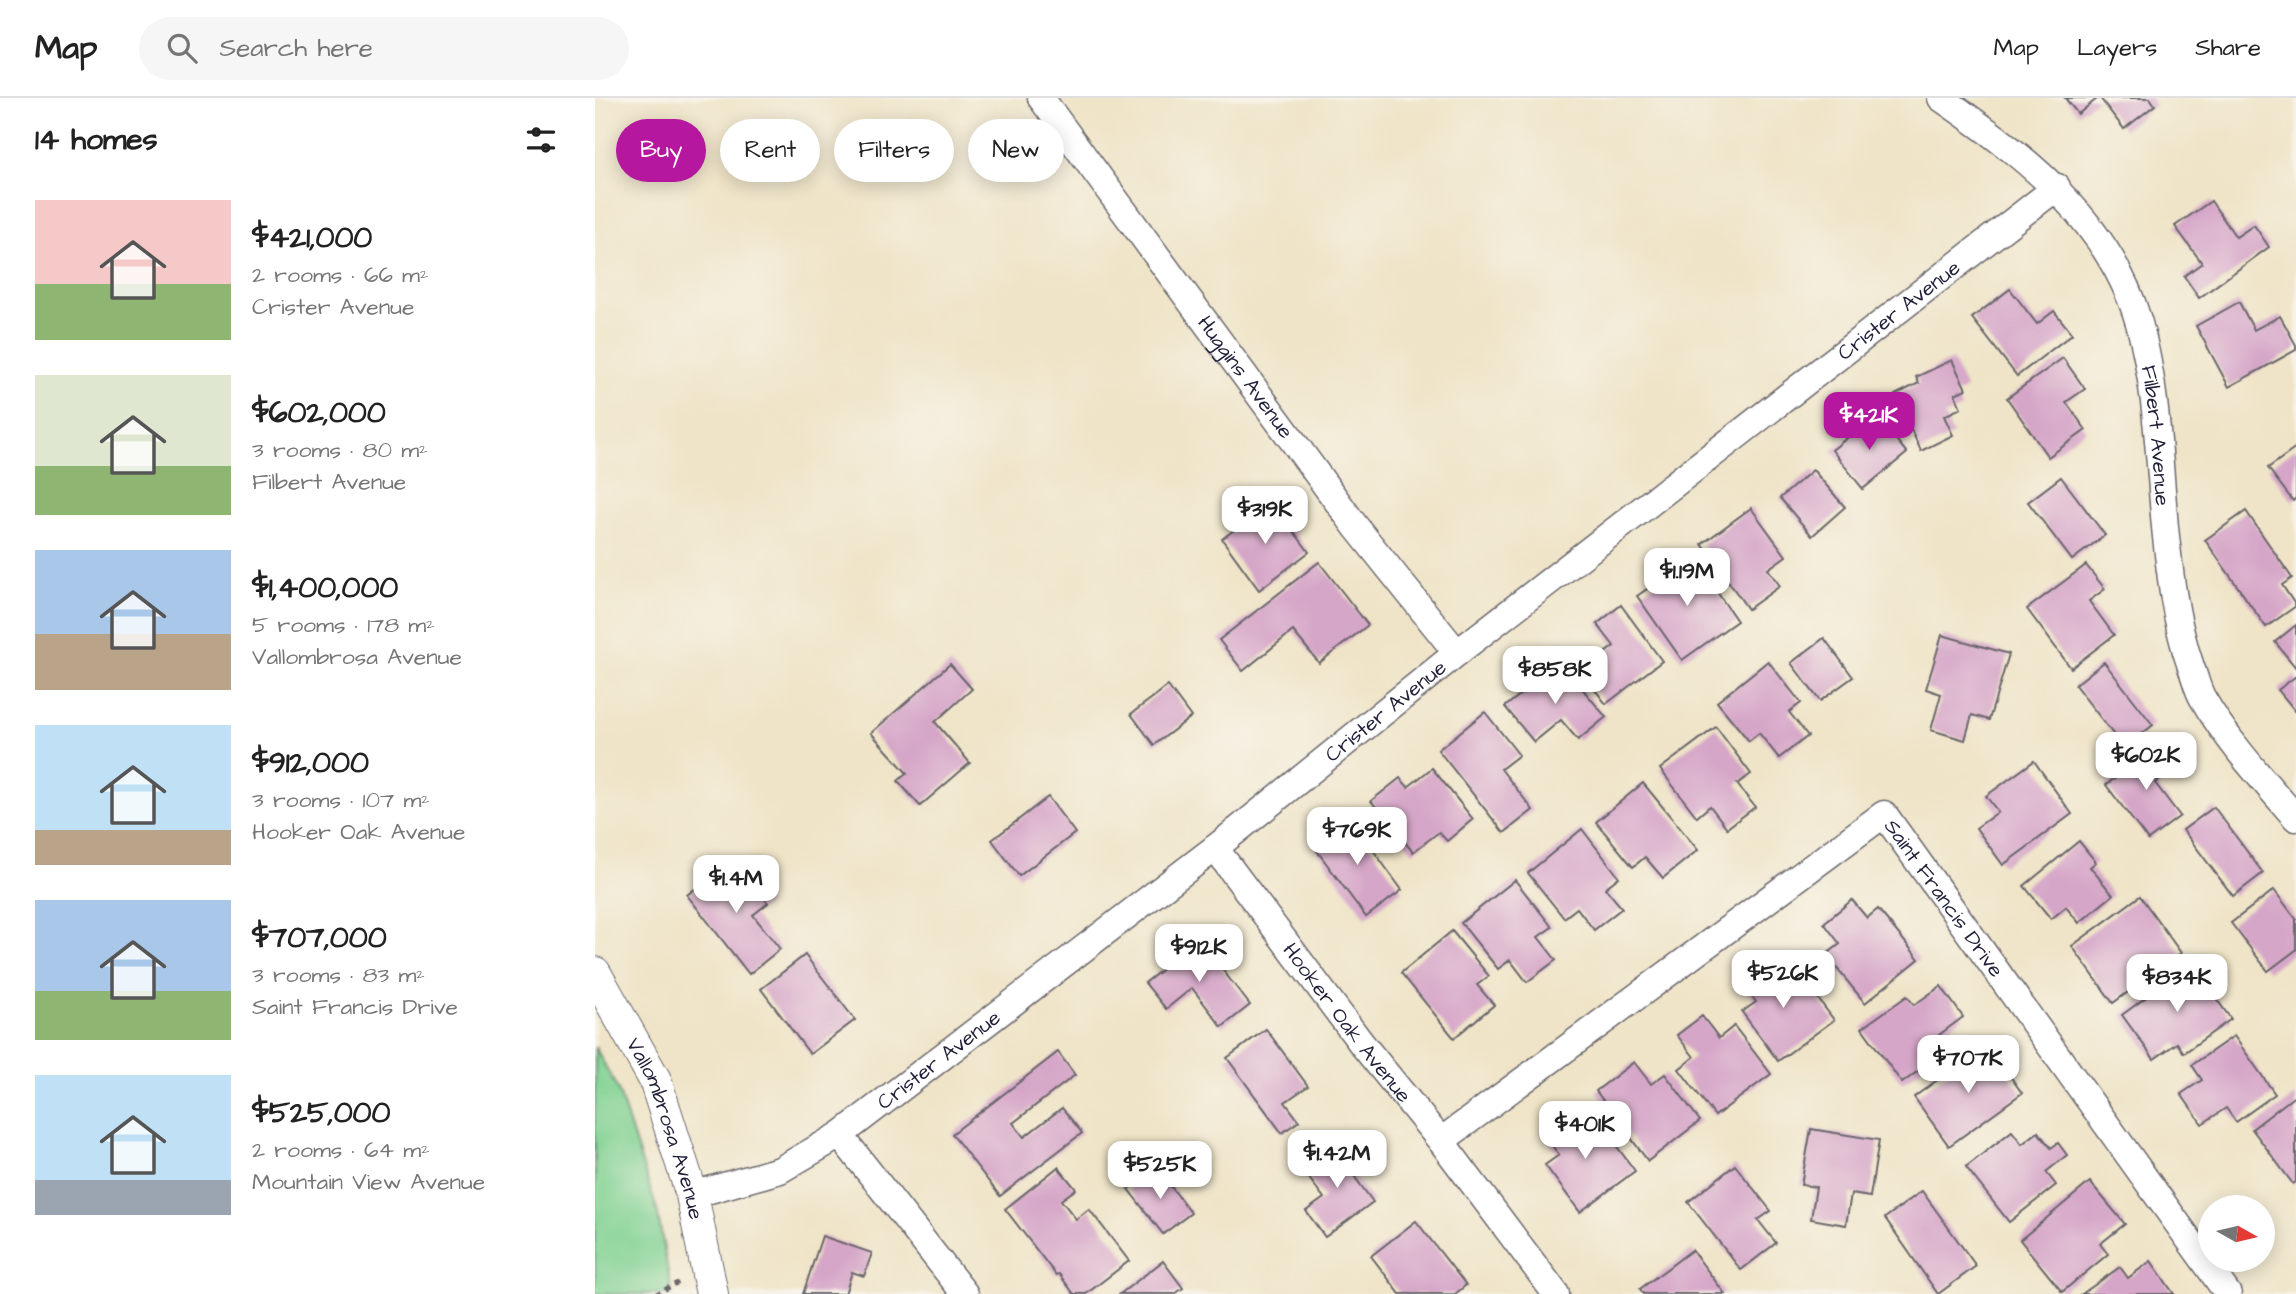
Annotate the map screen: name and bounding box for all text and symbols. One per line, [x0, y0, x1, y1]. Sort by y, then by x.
search box [139, 17, 629, 80]
text: Map [35, 25, 97, 71]
icon: search [163, 29, 201, 67]
text: Search here [219, 30, 373, 66]
text: Map [1994, 31, 2039, 65]
text: Layers [2077, 31, 2157, 65]
text: Share [2195, 31, 2261, 65]
text: 14 homes [35, 119, 158, 161]
chip: Buy [616, 119, 706, 182]
chip: Rent [720, 119, 820, 182]
chip: Filters [834, 119, 954, 182]
chip: New [968, 119, 1064, 182]
icon: filters [522, 121, 560, 159]
text: $421,000 [252, 217, 372, 259]
icon: home [91, 228, 175, 312]
street label: Crister Avenue [1831, 253, 1966, 367]
text: 2 rooms · 66 m² [252, 259, 429, 291]
text: Crister Avenue [252, 291, 414, 323]
street label: Huggins Avenue [1191, 309, 1301, 444]
street label: Filbert Avenue [2134, 363, 2178, 507]
text: $602,000 [252, 392, 386, 434]
pin: $421K [1820, 392, 1918, 452]
text: $421K [1840, 399, 1898, 431]
icon: home [91, 403, 175, 487]
text: 3 rooms · 80 m² [252, 434, 428, 466]
text: Filbert Avenue [252, 466, 406, 498]
pin: $319K [1216, 486, 1314, 546]
text: $319K [1238, 493, 1292, 525]
pin: $1.19M [1630, 548, 1744, 608]
text: $1.19M [1660, 555, 1714, 587]
text: $1,400,000 [252, 567, 398, 609]
icon: home [91, 578, 175, 662]
text: 5 rooms · 178 m² [252, 609, 435, 641]
text: Vallombrosa Avenue [252, 641, 462, 673]
pin: $858K [1506, 646, 1604, 706]
street label: Crister Avenue [1319, 653, 1452, 769]
text: $858K [1519, 653, 1591, 685]
pin: $602K [2097, 732, 2195, 792]
text: $602K [2112, 739, 2180, 771]
text: $912,000 [252, 742, 369, 784]
icon: home [91, 753, 175, 837]
text: 3 rooms · 107 m² [252, 784, 430, 816]
pin: $769K [1308, 808, 1406, 867]
street label: Saint Francis Drive [1878, 813, 2011, 983]
text: $769K [1323, 814, 1391, 846]
text: Hooker Oak Avenue [252, 816, 465, 848]
pin: $1.4M [687, 856, 785, 915]
text: $1.4M [709, 862, 763, 894]
text: $707,000 [252, 917, 387, 959]
pin: $912K [1150, 924, 1248, 984]
icon: home [91, 928, 175, 1012]
text: $912K [1171, 931, 1227, 963]
street label: Hooker Oak Avenue [1276, 937, 1418, 1109]
pin: $526K [1734, 950, 1832, 1010]
pin: $834K [2128, 954, 2226, 1014]
text: $526K [1748, 957, 1818, 989]
text: 3 rooms · 83 m² [252, 959, 425, 991]
text: $834K [2143, 961, 2212, 993]
text: Saint Francis Drive [252, 991, 458, 1023]
street label: Crister Avenue [871, 1003, 1006, 1116]
street label: Vallombrosa Avenue [620, 1032, 711, 1222]
pin: $707K [1919, 1035, 2017, 1095]
text: $707K [1933, 1042, 2003, 1074]
text: $525,000 [252, 1092, 390, 1134]
pin: $401K [1536, 1102, 1634, 1161]
icon: home [91, 1103, 175, 1187]
text: $401K [1555, 1108, 1615, 1140]
pin: $1.42M [1280, 1130, 1394, 1190]
text: 2 rooms · 64 m² [252, 1134, 430, 1166]
text: $1.42M [1304, 1137, 1370, 1169]
pin: $525K [1111, 1142, 1209, 1201]
text: $525K [1124, 1148, 1196, 1180]
text: Mountain View Avenue [252, 1166, 485, 1198]
north arrow [2198, 1195, 2275, 1272]
map controls [2198, 1195, 2275, 1272]

